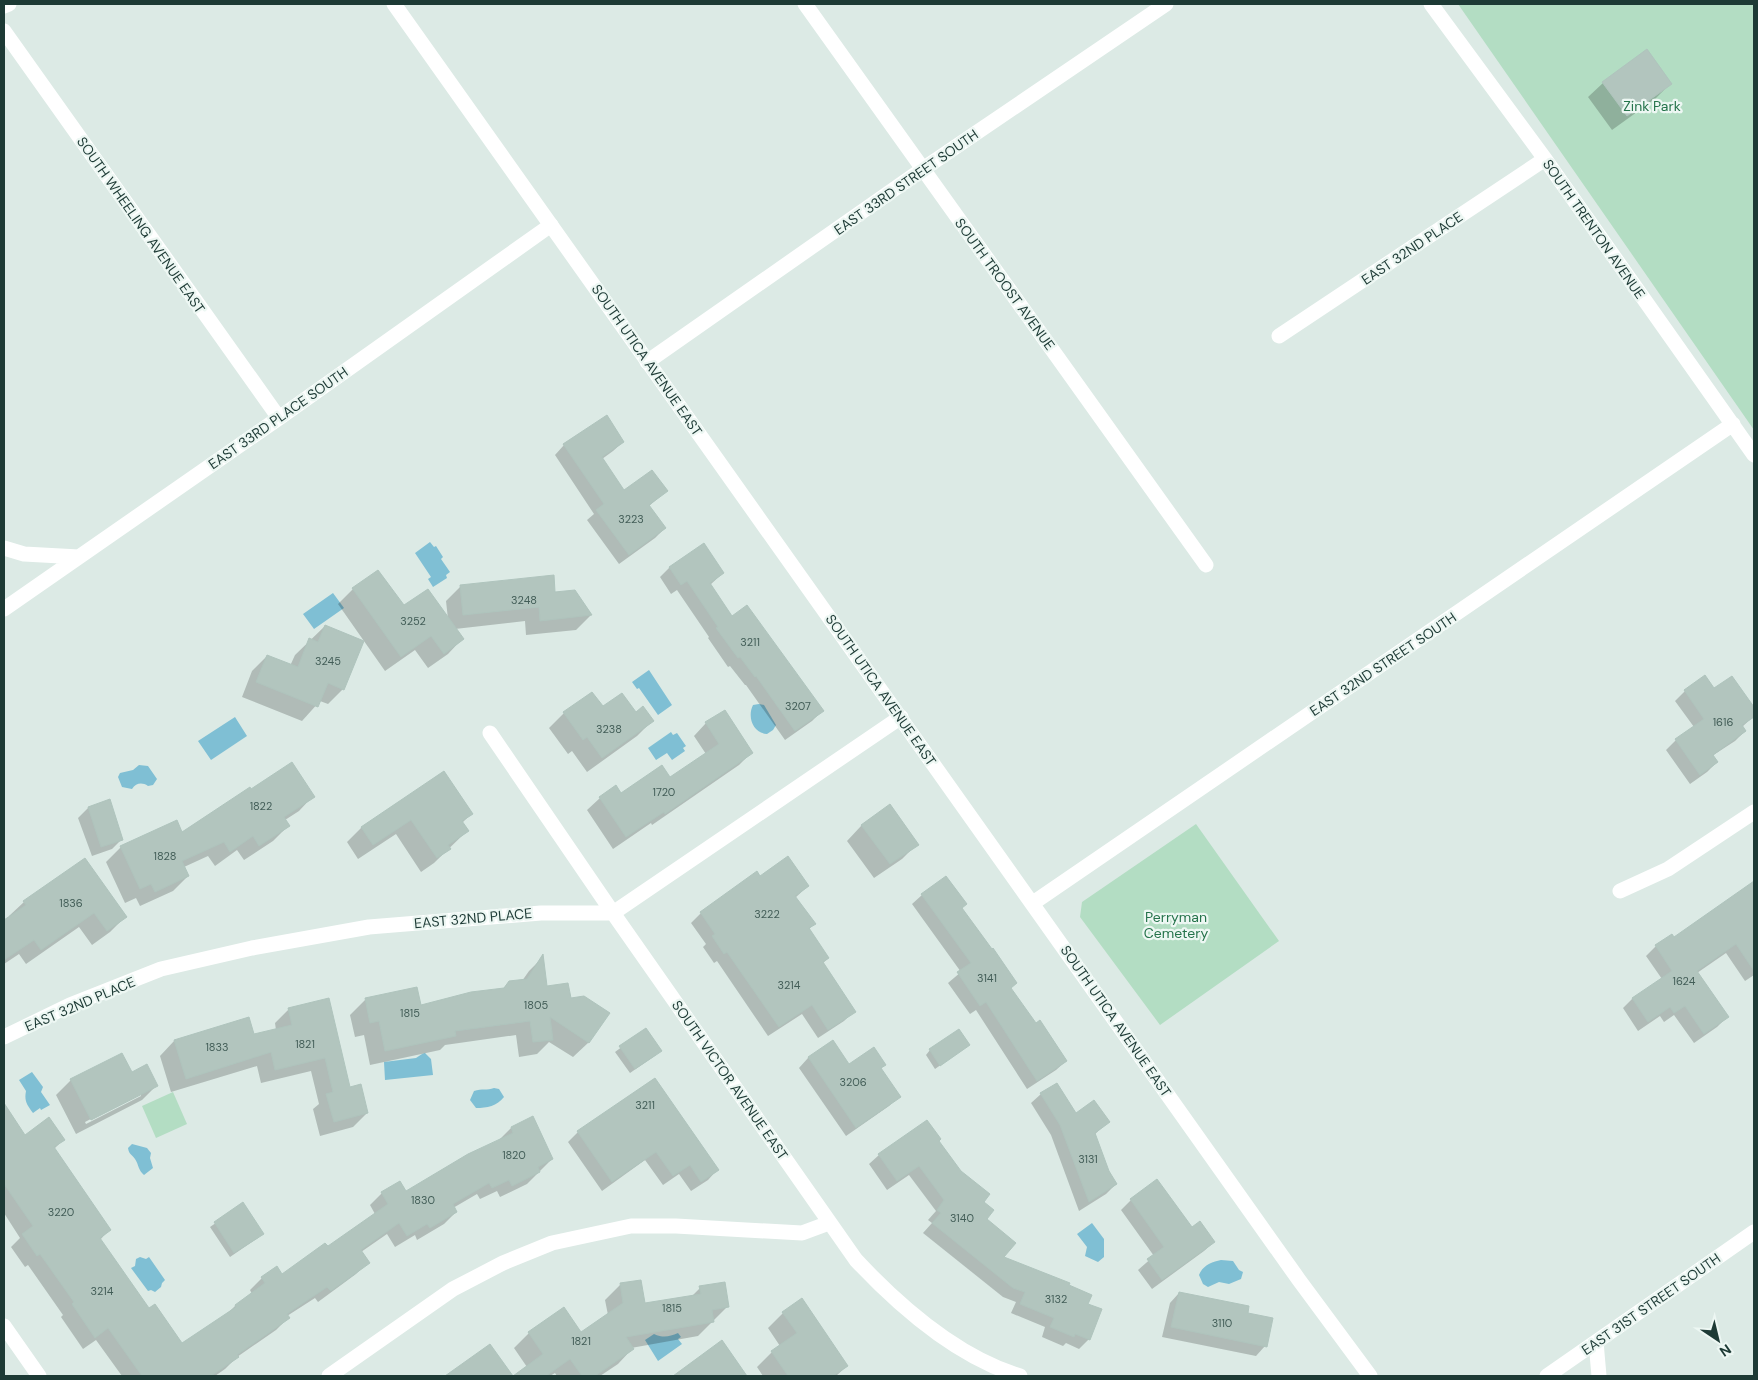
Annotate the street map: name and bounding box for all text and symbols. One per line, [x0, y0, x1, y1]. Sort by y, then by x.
park label: Zink Park [1623, 97, 1681, 115]
street label: EAST 33RD STREET SOUTH [830, 125, 982, 239]
street label: SOUTH WHEELING AVENUE EAST [73, 133, 209, 317]
street label: SOUTH TRENTON AVENUE [1539, 156, 1649, 302]
street label: EAST 32ND PLACE [1358, 207, 1466, 289]
street label: SOUTH TROOST AVENUE [951, 215, 1059, 353]
street label: SOUTH UTICA AVENUE EAST [588, 281, 706, 439]
street label: EAST 33RD PLACE SOUTH [205, 363, 351, 473]
house number: 3223 [618, 512, 644, 526]
house number: 3248 [511, 593, 537, 607]
street label: EAST 32ND STREET SOUTH [1306, 608, 1460, 720]
street label: SOUTH UTICA AVENUE EAST [822, 611, 940, 769]
house number: 3252 [400, 614, 426, 628]
house number: 3211 [740, 635, 760, 649]
house number: 3245 [315, 654, 341, 668]
house number: 3207 [785, 699, 811, 713]
house number: 1616 [1713, 715, 1733, 729]
house number: 3238 [596, 722, 622, 736]
house number: 1720 [653, 785, 675, 799]
house number: 1822 [250, 799, 272, 813]
house number: 1828 [154, 849, 176, 863]
house number: 1836 [59, 896, 83, 910]
street label: EAST 32ND PLACE [413, 904, 533, 932]
house number: 3222 [754, 907, 780, 921]
park label: Perryman Cemetery [1144, 908, 1208, 942]
street label: SOUTH UTICA AVENUE EAST [1057, 942, 1175, 1100]
house number: 3141 [977, 971, 997, 985]
street label: EAST 32ND PLACE [22, 973, 138, 1035]
house number: 1624 [1673, 974, 1696, 988]
house number: 3214 [778, 978, 801, 992]
street label: SOUTH VICTOR AVENUE EAST [668, 997, 792, 1163]
house number: 1805 [524, 998, 548, 1012]
house number: 1815 [400, 1006, 420, 1020]
house number: 1821 [295, 1037, 315, 1051]
house number: 1833 [205, 1040, 229, 1054]
house number: 3206 [839, 1075, 867, 1089]
house number: 3211 [635, 1098, 655, 1112]
house number: 1820 [502, 1148, 526, 1162]
house number: 3131 [1078, 1152, 1098, 1166]
house number: 1830 [411, 1193, 435, 1207]
house number: 3220 [48, 1205, 74, 1219]
house number: 3140 [950, 1211, 974, 1225]
street label: EAST 31ST STREET SOUTH [1578, 1249, 1724, 1359]
house number: 3214 [91, 1284, 114, 1298]
house number: 3132 [1045, 1292, 1067, 1306]
house number: 1815 [662, 1301, 682, 1315]
north arrow [1693, 1315, 1743, 1365]
house number: 3110 [1212, 1316, 1232, 1330]
house number: 1821 [571, 1334, 591, 1348]
text: N [1716, 1340, 1735, 1361]

